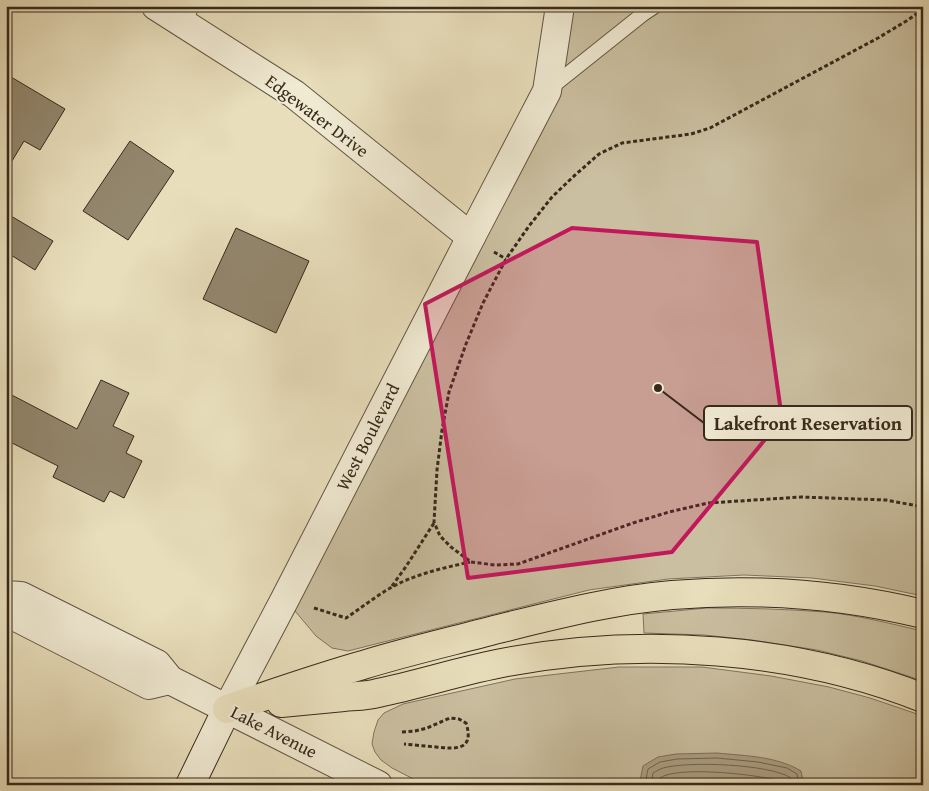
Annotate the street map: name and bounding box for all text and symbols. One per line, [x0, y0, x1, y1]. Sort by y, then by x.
street label: Edgewater Drive [260, 68, 375, 164]
street label: West Boulevard [329, 378, 406, 495]
callout: Lakefront Reservation [704, 406, 912, 440]
text: Lakefront Reservation [714, 409, 903, 437]
street label: Lake Avenue [226, 698, 322, 765]

